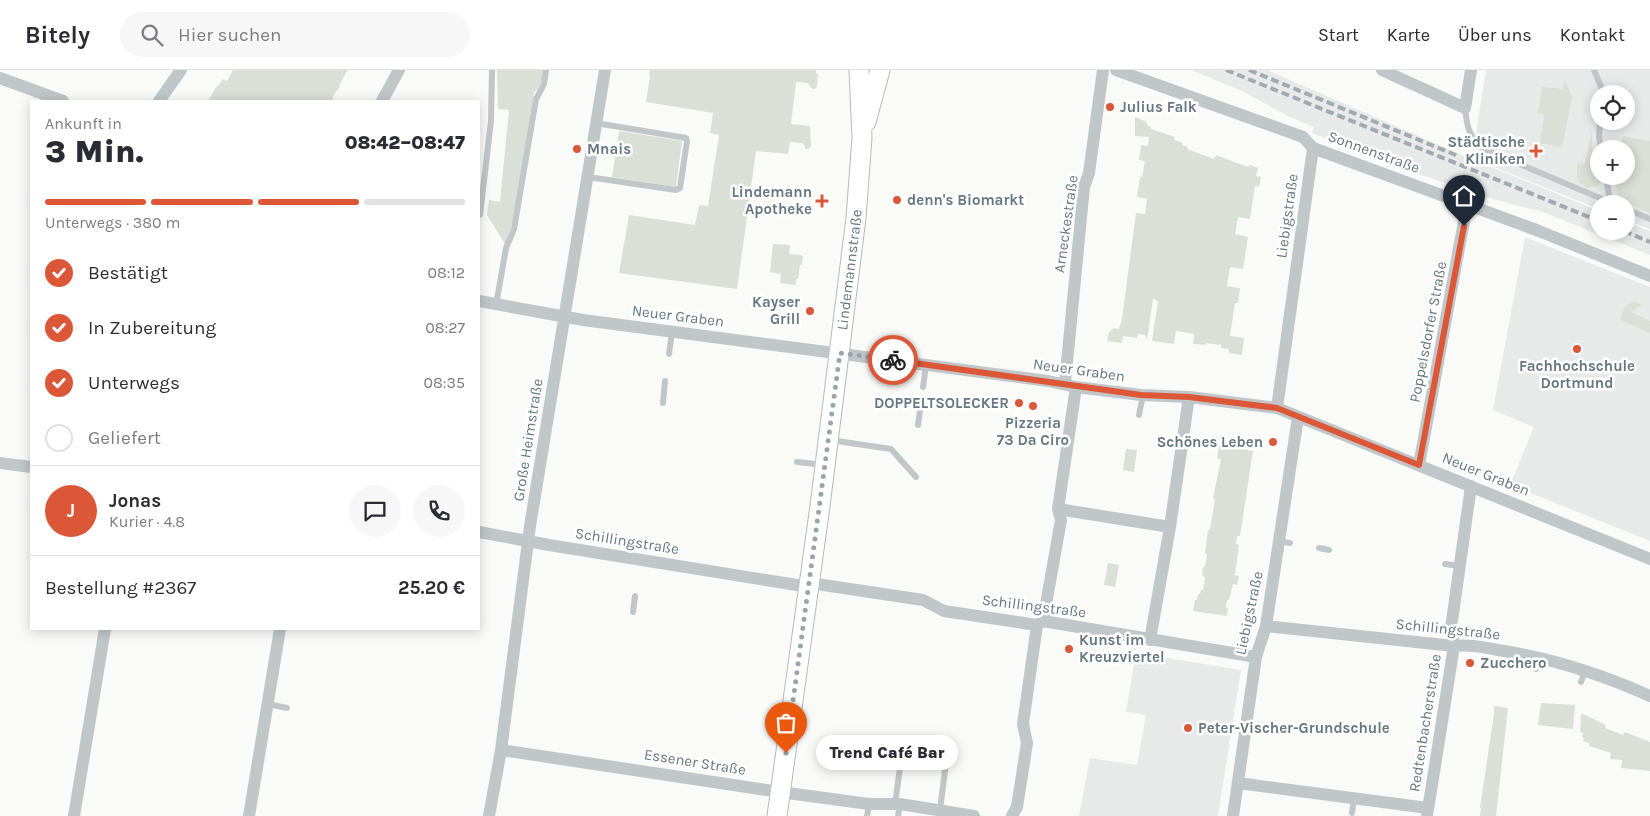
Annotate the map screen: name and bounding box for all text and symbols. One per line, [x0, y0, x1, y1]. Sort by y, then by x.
search box [120, 12, 470, 57]
text: Bitely [25, 21, 90, 49]
icon: search [138, 21, 166, 49]
text: Hier suchen [178, 24, 282, 46]
text: Start [1318, 24, 1359, 46]
text: Karte [1387, 24, 1430, 46]
text: Über uns [1458, 24, 1532, 46]
text: Kontakt [1560, 24, 1625, 46]
map controls [1590, 85, 1635, 240]
button: locate [1590, 85, 1635, 130]
place label: Julius Falk [1120, 98, 1197, 116]
marker: Julius Falk [1104, 101, 1116, 113]
text: Ankunft in [45, 114, 122, 133]
street label: Sonnenstraße [1326, 127, 1422, 177]
text: 08:42–08:47 [345, 132, 465, 154]
text: 3 Min. [45, 133, 144, 170]
place label: Städtische Kliniken [1448, 133, 1525, 168]
place label: Mnais [587, 140, 631, 158]
button: + [1590, 140, 1635, 185]
marker: Mnais [571, 143, 583, 155]
marker: Städtische Kliniken [1529, 144, 1543, 158]
street label: Liebigstraße [1272, 173, 1302, 259]
street label: Arneckestraße [1050, 174, 1082, 274]
pin [1443, 175, 1485, 226]
icon: home [1450, 182, 1478, 210]
place label: Lindemann Apotheke [731, 183, 812, 218]
place label: denn's Biomarkt [907, 191, 1024, 209]
marker: denn's Biomarkt [891, 194, 903, 206]
marker: Lindemann Apotheke [816, 195, 828, 207]
button: − [1590, 195, 1635, 240]
street label: Lindemannstraße [833, 209, 866, 331]
text: Unterwegs · 380 m [45, 213, 180, 232]
icon: check [45, 259, 73, 287]
street label: Poppelsdorfer Straße [1405, 260, 1451, 404]
text: Bestätigt [88, 262, 168, 284]
text: 08:12 [427, 263, 465, 282]
place label: Kayser Grill [752, 293, 800, 328]
street label: Neuer Graben [631, 301, 725, 331]
marker: Kayser Grill [804, 305, 816, 317]
icon: check [45, 314, 73, 342]
text: In Zubereitung [88, 317, 216, 339]
text: 08:27 [425, 318, 465, 337]
courier [868, 335, 918, 385]
marker: Fachhochschule Dortmund [1571, 343, 1583, 355]
icon: bike [879, 346, 907, 374]
street label: Neuer Graben [1032, 355, 1126, 385]
place label: Fachhochschule Dortmund [1519, 357, 1635, 392]
icon: check [45, 369, 73, 397]
text: Unterwegs [88, 372, 180, 394]
text: 08:35 [424, 373, 465, 392]
street label: Große Heimstraße [509, 377, 547, 503]
place label: DOPPELTSOLECKER [874, 394, 1009, 412]
marker: DOPPELTSOLECKER [1013, 397, 1025, 409]
marker: Pizzeria 73 Da Ciro [1027, 400, 1039, 412]
place label: Pizzeria 73 Da Ciro [997, 414, 1069, 449]
text: Geliefert [88, 427, 161, 449]
place label: Schönes Leben [1157, 433, 1263, 451]
marker: Schönes Leben [1267, 436, 1279, 448]
street label: Neuer Graben [1440, 448, 1532, 500]
button: chat [349, 485, 401, 537]
button: phone [413, 485, 465, 537]
text: Jonas [109, 490, 161, 512]
text: J [67, 500, 75, 522]
text: Kurier · 4.8 [109, 512, 185, 531]
street label: Schillingstraße [574, 524, 680, 558]
street label: Liebigstraße [1231, 569, 1267, 657]
text: Bestellung #2367 [45, 577, 196, 599]
text: 25.20 € [398, 577, 465, 599]
street label: Schillingstraße [981, 591, 1087, 621]
street label: Schillingstraße [1395, 615, 1501, 643]
place label: Kunst im Kreuzviertel [1079, 631, 1164, 666]
marker: Kunst im Kreuzviertel [1063, 643, 1075, 655]
street label: Redtenbacherstraße [1405, 653, 1445, 793]
place label: Zucchero [1480, 654, 1546, 672]
marker: Zucchero [1464, 657, 1476, 669]
pin [765, 702, 807, 753]
icon: bag [772, 709, 800, 737]
place label: Peter-Vischer-Grundschule [1198, 719, 1390, 737]
marker: Peter-Vischer-Grundschule [1182, 722, 1194, 734]
callout: Trend Café Bar [816, 736, 958, 770]
text: Trend Café Bar [829, 743, 945, 762]
street label: Essener Straße [643, 745, 747, 779]

